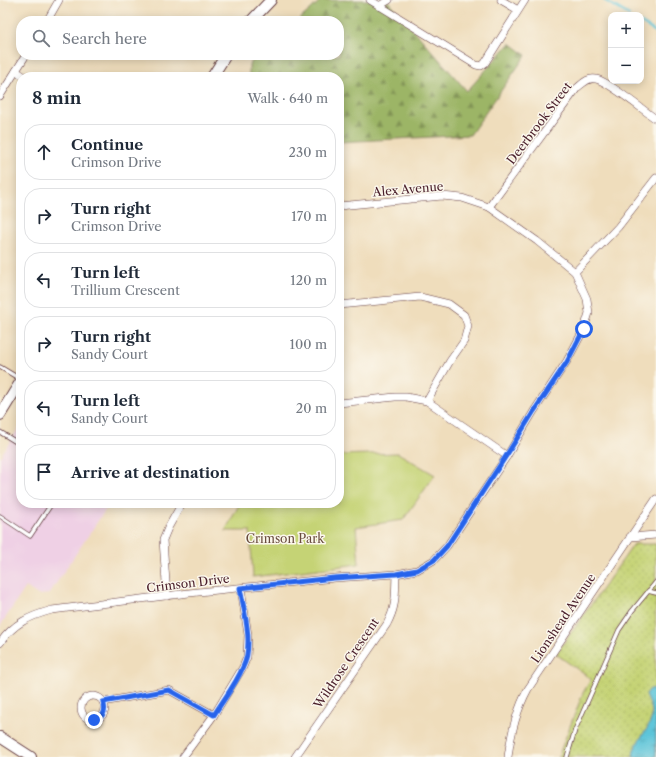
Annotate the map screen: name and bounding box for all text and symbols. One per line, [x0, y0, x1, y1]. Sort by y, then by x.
map controls [608, 12, 644, 84]
button: + [608, 12, 644, 48]
search box [16, 16, 344, 60]
icon: search [30, 27, 52, 49]
text: Search here [62, 29, 147, 48]
button: − [608, 48, 644, 84]
street label: Deerbrook Street [503, 78, 575, 167]
text: 8 min [32, 88, 81, 108]
text: Walk · 640 m [247, 90, 328, 106]
text: Continue [71, 135, 143, 154]
icon: ahead [33, 141, 55, 163]
text: 230 m [289, 144, 327, 160]
text: Crimson Drive [71, 154, 162, 170]
street label: Alex Avenue [371, 178, 444, 200]
text: Turn right [71, 199, 151, 218]
icon: right [33, 205, 55, 227]
text: 170 m [291, 208, 327, 224]
text: Crimson Drive [71, 218, 162, 234]
text: Turn left [71, 263, 140, 282]
icon: left [33, 269, 55, 291]
text: 120 m [290, 272, 327, 288]
text: Trillium Crescent [71, 282, 180, 298]
route start [575, 320, 593, 338]
text: Turn right [71, 327, 151, 346]
icon: right [33, 333, 55, 355]
text: 100 m [289, 336, 327, 352]
text: Sandy Court [71, 346, 148, 362]
text: Turn left [71, 391, 140, 410]
icon: left [33, 397, 55, 419]
text: 20 m [296, 400, 327, 416]
text: Sandy Court [71, 410, 148, 426]
icon: arrive [33, 461, 55, 483]
text: Arrive at destination [71, 463, 230, 482]
park label: Crimson Park [246, 531, 325, 546]
street label: Crimson Drive [146, 570, 231, 596]
street label: Lionshead Avenue [527, 570, 599, 666]
street label: Wildrose Crescent [310, 614, 382, 712]
route end [85, 711, 103, 729]

